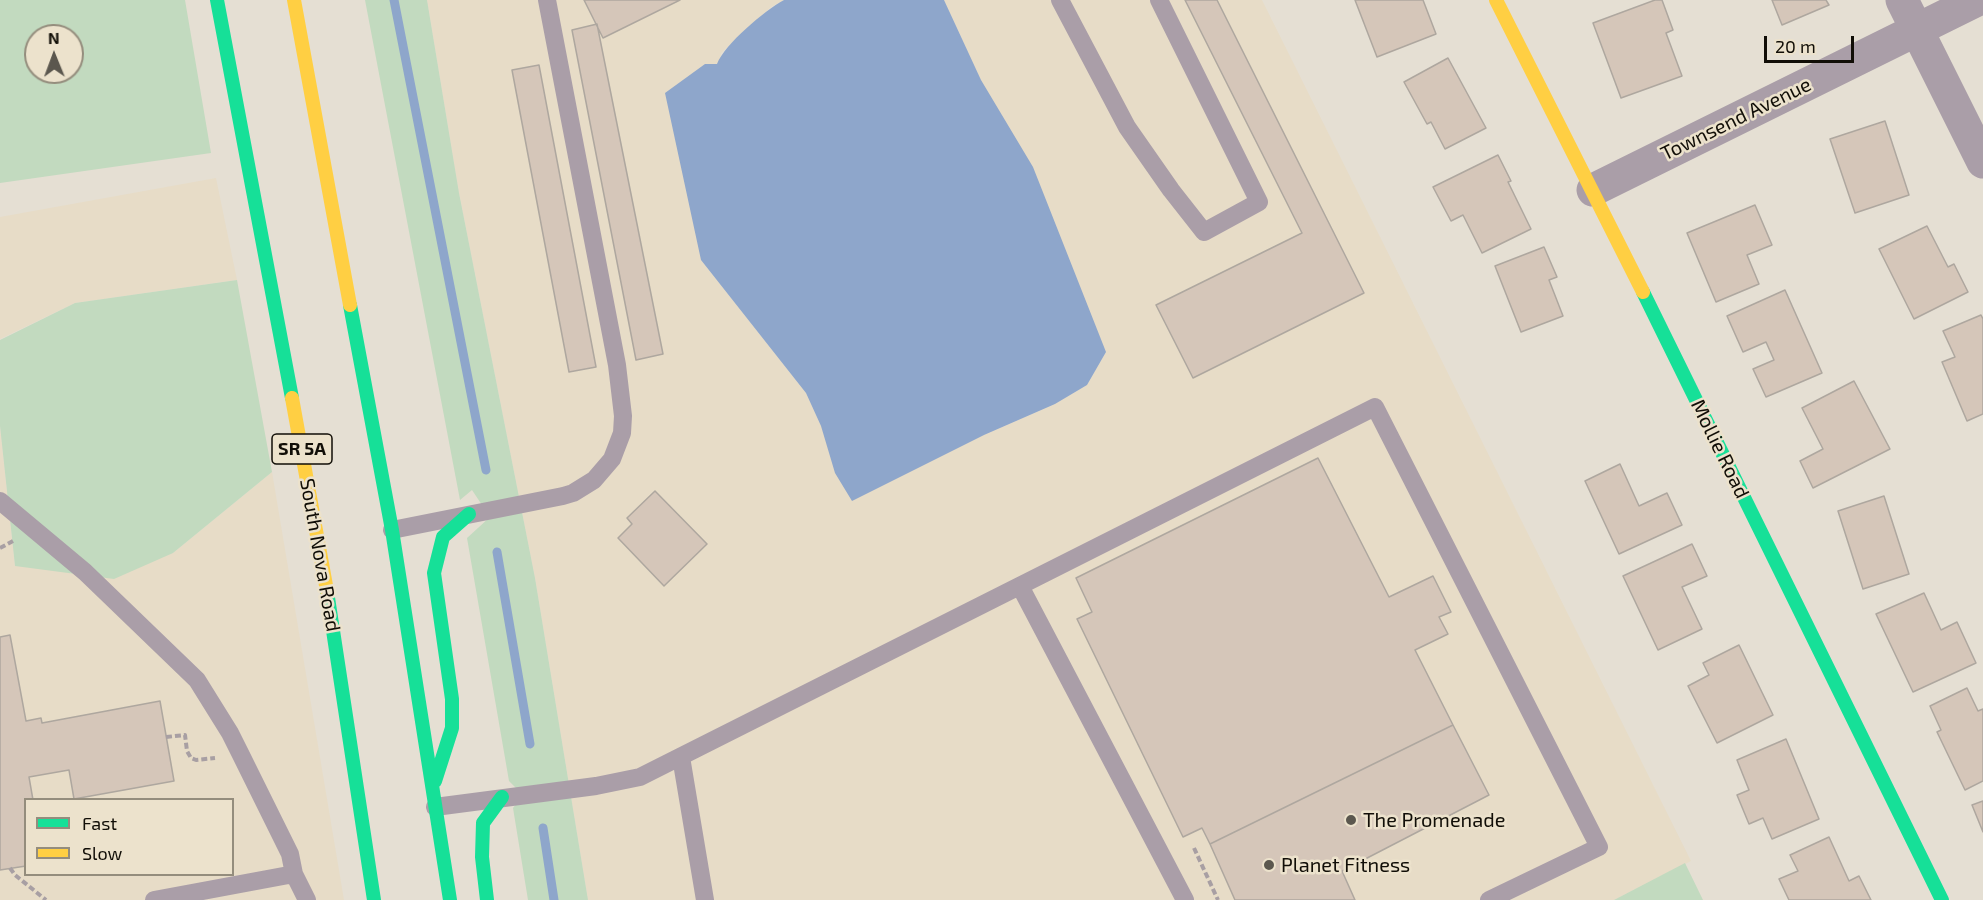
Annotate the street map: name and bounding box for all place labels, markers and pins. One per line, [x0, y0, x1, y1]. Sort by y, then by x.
place label: The Promenade [1363, 808, 1505, 832]
marker: The Promenade [1344, 813, 1358, 827]
place label: Planet Fitness [1281, 853, 1410, 877]
marker: Planet Fitness [1262, 858, 1276, 872]

